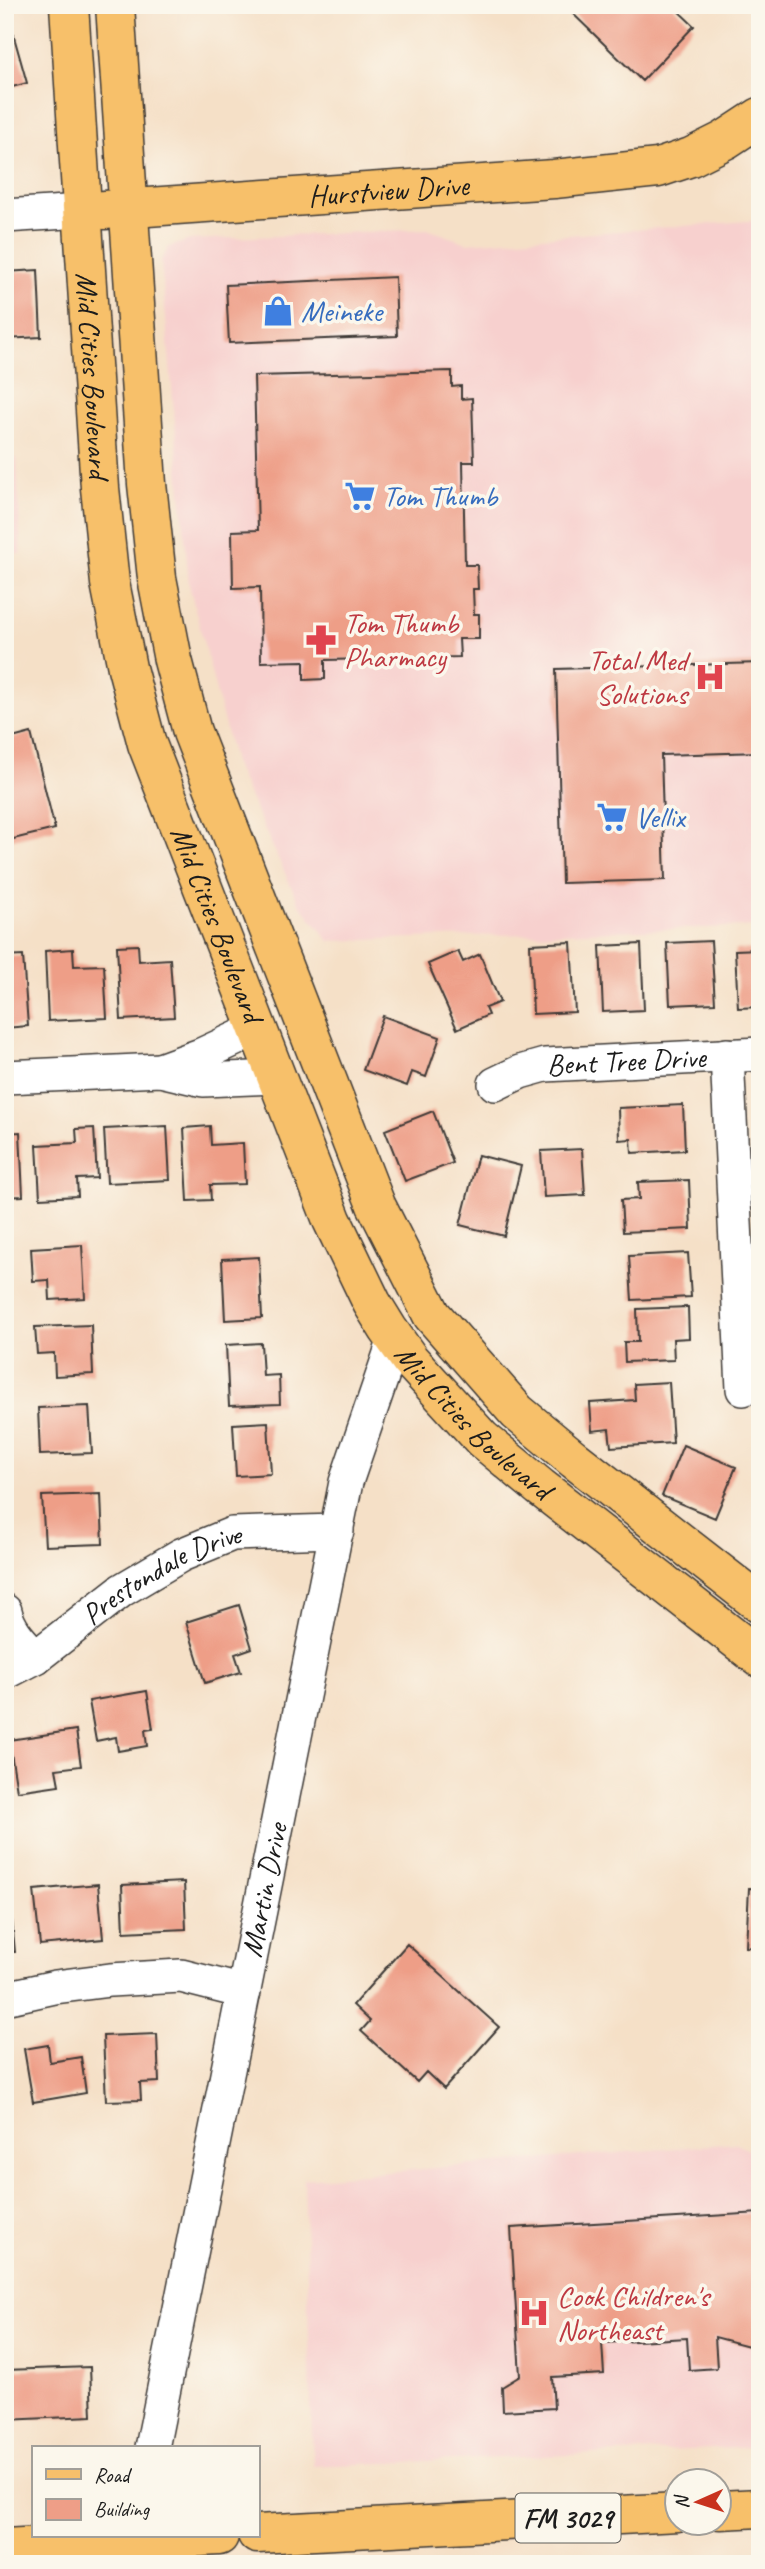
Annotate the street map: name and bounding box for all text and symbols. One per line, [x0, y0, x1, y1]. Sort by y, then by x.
street label: Hurstview Drive [307, 166, 472, 215]
street label: Mid Cities Boulevard [67, 271, 119, 484]
place label: Meineke [301, 292, 384, 330]
shop icon: Meineke [261, 294, 295, 328]
place label: Tom Thumb [383, 477, 499, 515]
supermarket icon: Tom Thumb [343, 479, 377, 513]
place label: Tom Thumb Pharmacy [344, 604, 460, 676]
pharmacy icon: Tom Thumb Pharmacy [304, 623, 338, 657]
place label: Total Med Solutions [588, 641, 691, 713]
hospital icon: Total Med Solutions [693, 660, 727, 694]
place label: Vellix [635, 798, 688, 836]
supermarket icon: Vellix [595, 800, 629, 834]
street label: Mid Cities Boulevard [162, 821, 274, 1031]
street label: Bent Tree Drive [546, 1038, 709, 1084]
street label: Mid Cities Boulevard [386, 1337, 563, 1511]
street label: Prestondale Drive [74, 1515, 243, 1633]
street label: Martin Drive [232, 1818, 296, 1960]
place label: Cook Children's Northeast [557, 2277, 712, 2349]
hospital icon: Cook Children's Northeast [517, 2296, 551, 2330]
legend [32, 2446, 259, 2538]
text: Road [94, 2462, 133, 2488]
north arrow [664, 2468, 734, 2538]
text: N [670, 2493, 694, 2509]
road number: FM 3029 [516, 2494, 620, 2542]
text: Building [94, 2496, 151, 2522]

